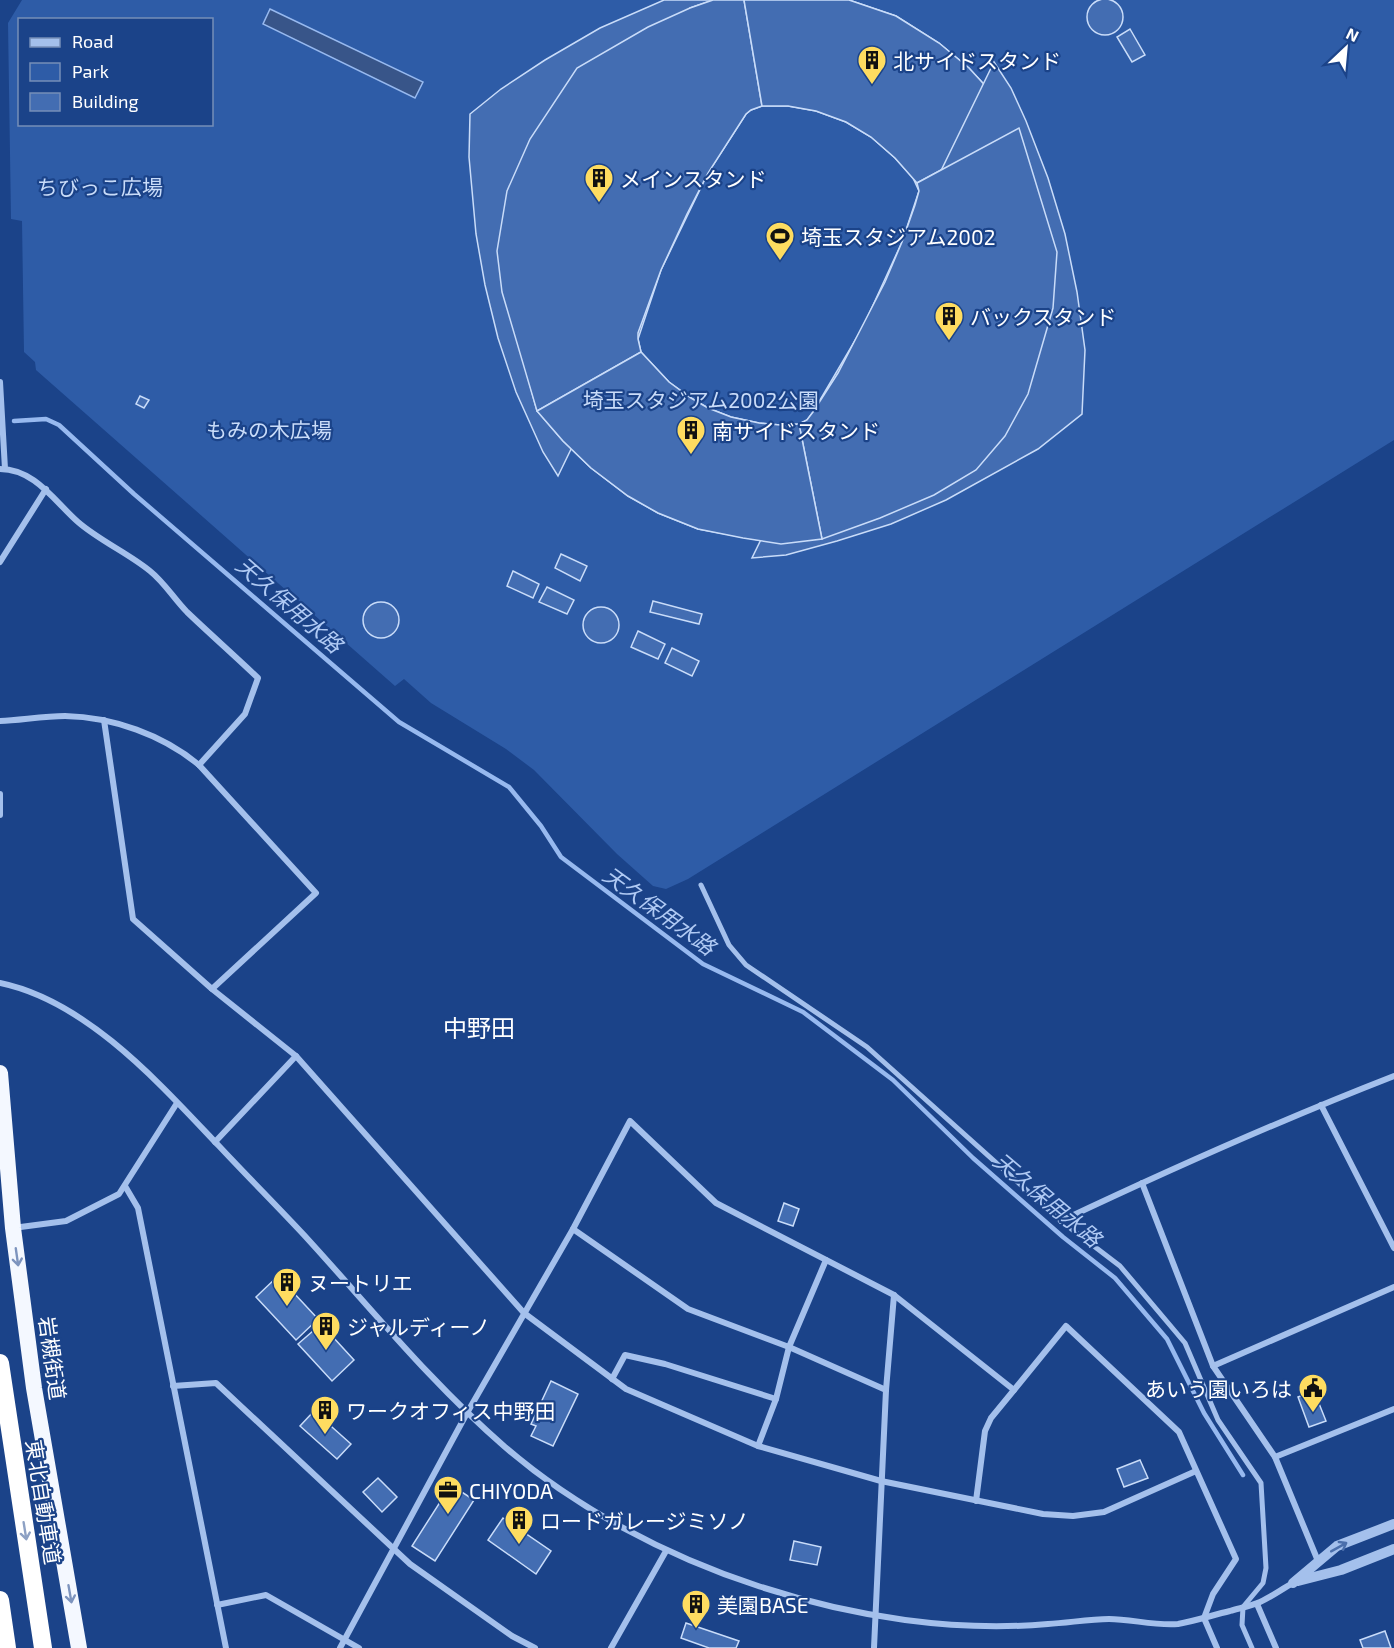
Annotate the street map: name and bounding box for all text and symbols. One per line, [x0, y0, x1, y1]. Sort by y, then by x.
legend [18, 18, 213, 126]
north arrow [1316, 18, 1376, 78]
text: N [1343, 23, 1362, 45]
text: Road [72, 30, 113, 52]
building icon: 北サイドスタンド [856, 44, 888, 86]
place label: 北サイドスタンド [893, 48, 1061, 73]
text: Park [72, 60, 109, 82]
text: Building [72, 90, 139, 112]
building icon: メインスタンド [583, 162, 615, 204]
place label: メインスタンド [620, 166, 767, 191]
park label: ちびっこ広場 [37, 174, 163, 199]
sports icon: 埼玉スタジアム2002 [764, 220, 796, 262]
place label: 埼玉スタジアム2002 [801, 224, 995, 249]
building icon: バックスタンド [933, 300, 965, 342]
place label: バックスタンド [970, 304, 1116, 329]
park label: 埼玉スタジアム2002公園 [583, 387, 819, 412]
building icon: 南サイドスタンド [675, 414, 707, 456]
park label: もみの木広場 [206, 417, 332, 442]
place label: 南サイドスタンド [712, 418, 880, 443]
water label: 天久保用水路 [232, 551, 350, 658]
water label: 天久保用水路 [599, 861, 723, 960]
district label: 中野田 [443, 1013, 515, 1042]
water label: 天久保用水路 [989, 1147, 1108, 1253]
one-way arrow [11, 1246, 22, 1266]
building icon: ヌートリエ [271, 1266, 303, 1308]
place label: ヌートリエ [308, 1270, 413, 1295]
building icon: ジャルディーノ [310, 1310, 342, 1352]
place label: ジャルディーノ [347, 1314, 490, 1339]
street label: 岩槻街道 [35, 1315, 71, 1401]
public building icon: あいう園いろは [1297, 1372, 1329, 1414]
place label: あいう園いろは [1145, 1376, 1292, 1401]
building icon: ワークオフィス中野田 [309, 1394, 341, 1436]
place label: ワークオフィス中野田 [346, 1398, 556, 1423]
street label: 東北自動車道 [22, 1438, 66, 1566]
office icon: CHIYODA [432, 1474, 464, 1516]
place label: CHIYODA [469, 1478, 553, 1503]
building icon: ロードガレージミソノ [503, 1504, 535, 1546]
place label: ロードガレージミソノ [540, 1508, 749, 1533]
one-way arrow [20, 1521, 31, 1541]
one-way arrow [1330, 1541, 1347, 1553]
one-way arrow [65, 1584, 76, 1604]
building icon: 美園BASE [680, 1588, 712, 1630]
place label: 美園BASE [717, 1592, 809, 1617]

